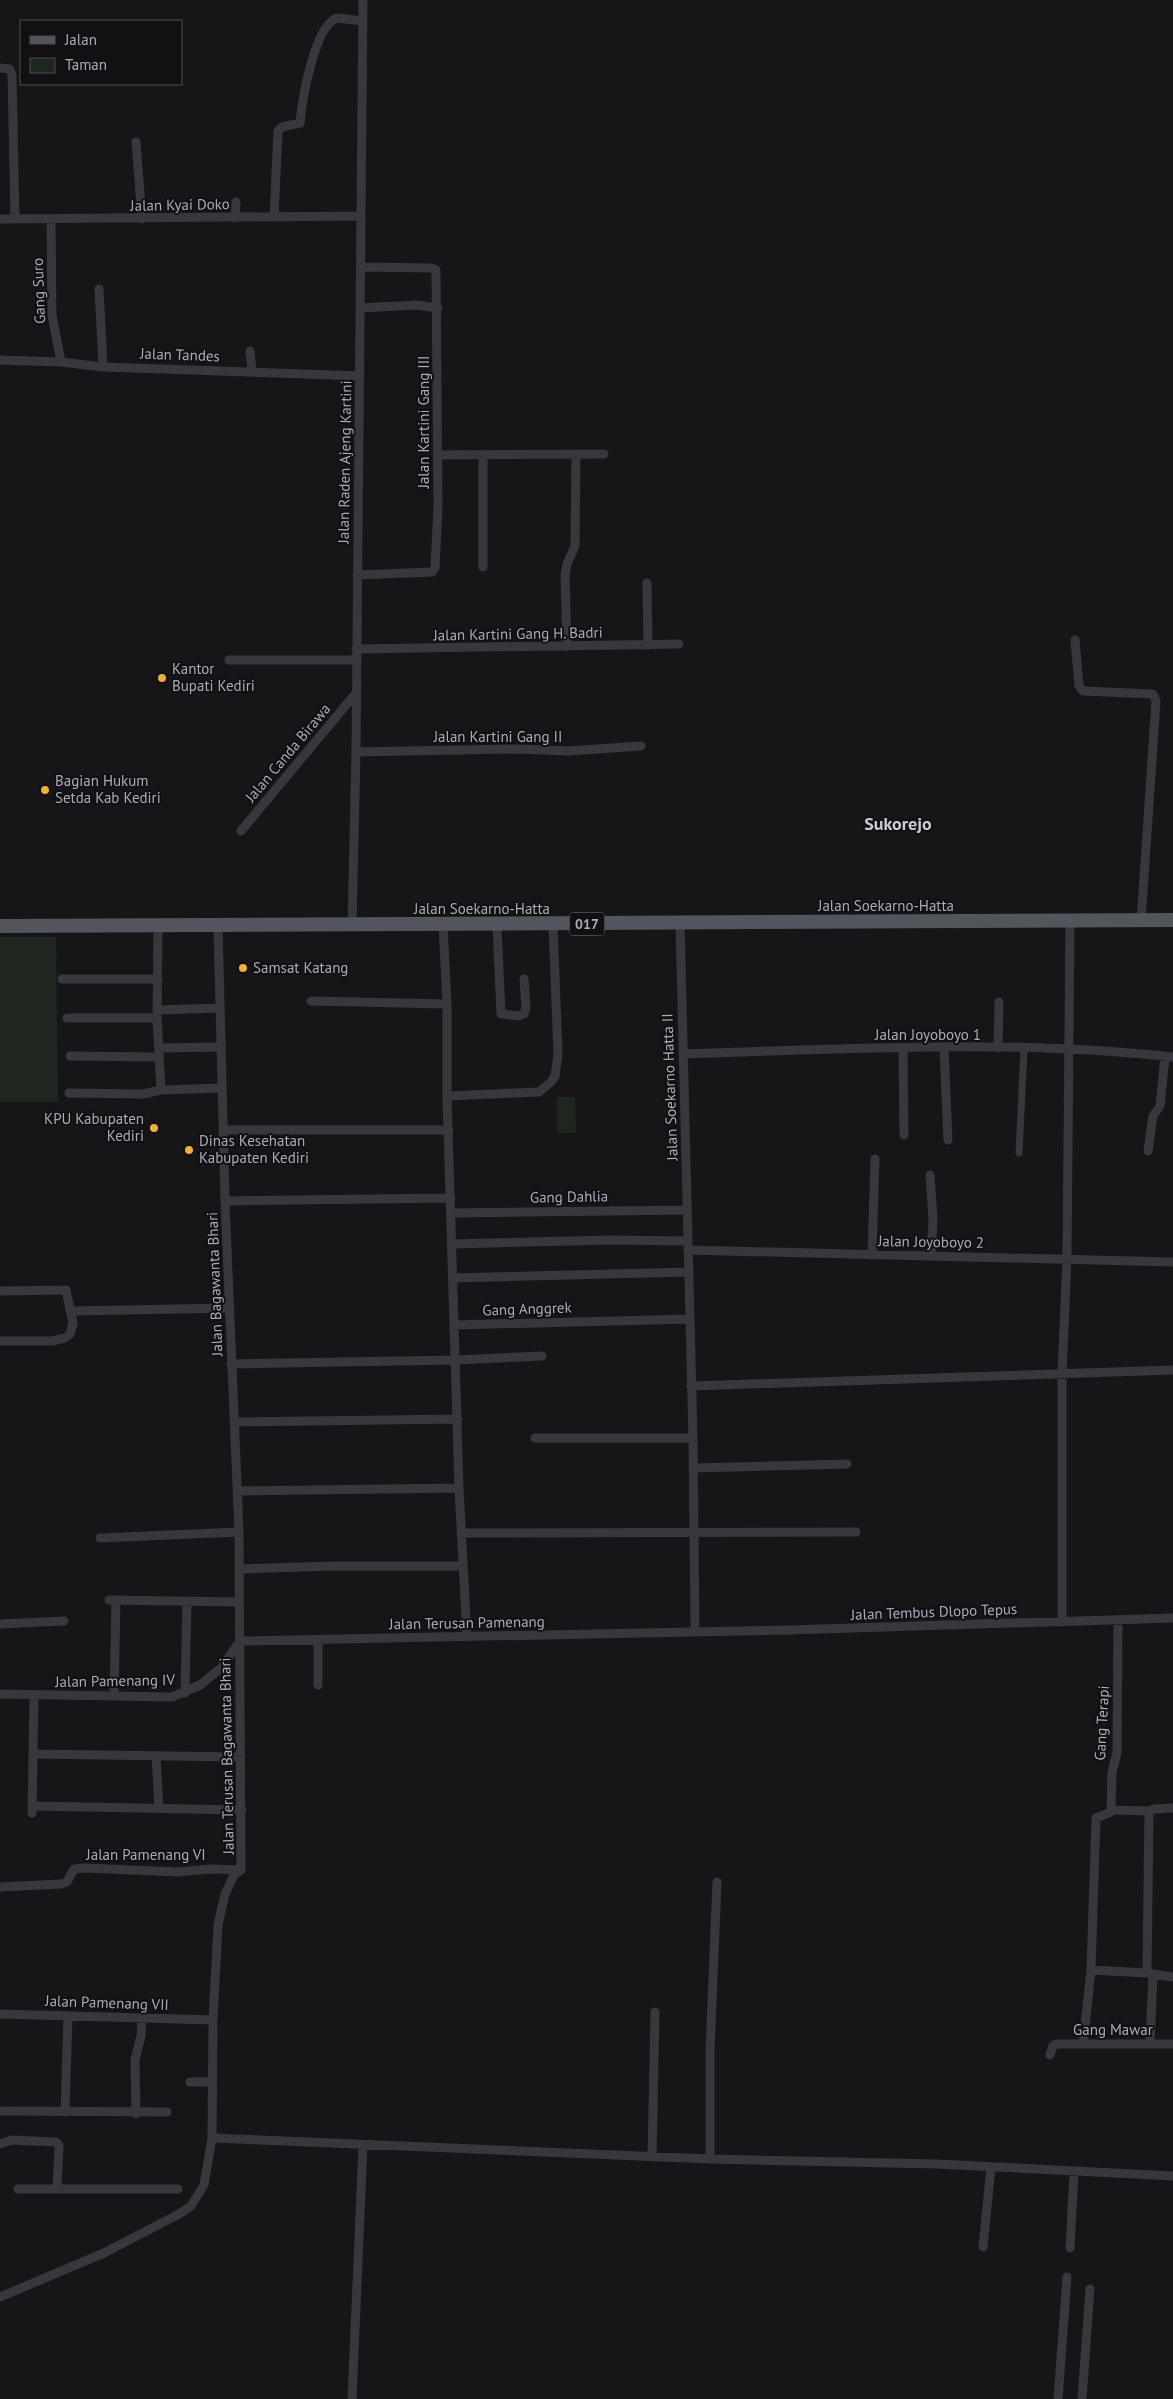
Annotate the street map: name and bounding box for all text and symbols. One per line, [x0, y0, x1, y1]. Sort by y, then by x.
legend [20, 20, 182, 85]
text: Jalan [64, 30, 97, 49]
text: Taman [65, 55, 107, 74]
street label: Jalan Kyai Doko [129, 194, 230, 215]
street label: Gang Suro [28, 258, 49, 324]
street label: Jalan Tandes [139, 344, 220, 365]
street label: Jalan Kartini Gang III [414, 356, 433, 489]
street label: Jalan Raden Ajeng Kartini [334, 380, 355, 545]
street label: Jalan Kartini Gang H. Badri [432, 623, 603, 644]
place label: Kantor Bupati Kediri [172, 659, 255, 695]
marker: Kantor Bupati Kediri [156, 672, 168, 684]
street label: Jalan Canda Birawa [240, 699, 334, 807]
street label: Jalan Kartini Gang II [433, 727, 562, 746]
place label: Bagian Hukum Setda Kab Kediri [55, 771, 161, 807]
marker: Bagian Hukum Setda Kab Kediri [39, 784, 51, 796]
district label: Sukorejo [864, 812, 932, 835]
street label: Jalan Soekarno-Hatta [817, 896, 954, 915]
street label: Jalan Soekarno-Hatta [413, 899, 550, 918]
road number: 017 [570, 912, 604, 936]
place label: Samsat Katang [253, 958, 348, 977]
marker: Samsat Katang [237, 962, 249, 974]
street label: Jalan Soekarno Hatta II [657, 1013, 682, 1162]
street label: Jalan Joyoboyo 1 [874, 1025, 981, 1044]
place label: KPU Kabupaten Kediri [44, 1109, 144, 1145]
marker: KPU Kabupaten Kediri [148, 1122, 160, 1134]
place label: Dinas Kesehatan Kabupaten Kediri [199, 1131, 309, 1167]
marker: Dinas Kesehatan Kabupaten Kediri [183, 1144, 195, 1156]
street label: Gang Dahlia [530, 1186, 608, 1207]
street label: Jalan Bagawanta Bhari [202, 1212, 227, 1357]
street label: Jalan Joyoboyo 2 [877, 1231, 984, 1252]
street label: Gang Anggrek [482, 1297, 573, 1320]
street label: Jalan Tembus Dlopo Tepus [849, 1599, 1018, 1624]
street label: Jalan Terusan Pamenang [388, 1612, 545, 1633]
street label: Jalan Terusan Bagawanta Bhari [215, 1657, 238, 1856]
street label: Jalan Pamenang IV [54, 1670, 175, 1691]
street label: Gang Terapi [1090, 1685, 1113, 1761]
street label: Jalan Pamenang VI [85, 1845, 206, 1864]
street label: Jalan Pamenang VII [44, 1991, 169, 2014]
street label: Gang Mawar [1073, 2020, 1153, 2039]

